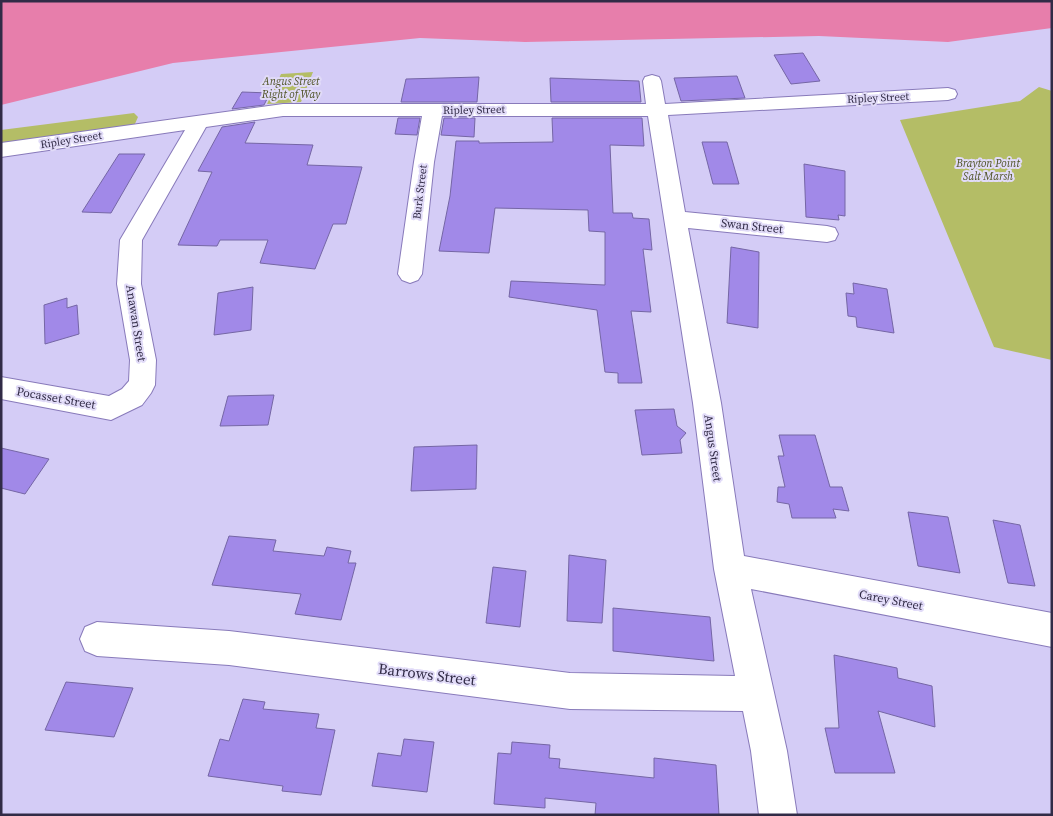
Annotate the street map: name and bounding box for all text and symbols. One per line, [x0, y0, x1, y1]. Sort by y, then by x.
park label: Angus Street Right of Way [261, 74, 321, 102]
street label: Ripley Street [847, 89, 910, 107]
street label: Ripley Street [443, 102, 506, 118]
street label: Ripley Street [39, 128, 103, 152]
park label: Brayton Point Salt Marsh [955, 156, 1020, 184]
street label: Burk Street [409, 164, 431, 220]
street label: Swan Street [720, 215, 784, 237]
street label: Anawan Street [122, 284, 150, 362]
street label: Pocasset Street [15, 383, 97, 413]
street label: Angus Street [700, 413, 726, 483]
street label: Carey Street [858, 586, 924, 614]
street label: Barrows Street [377, 658, 477, 690]

